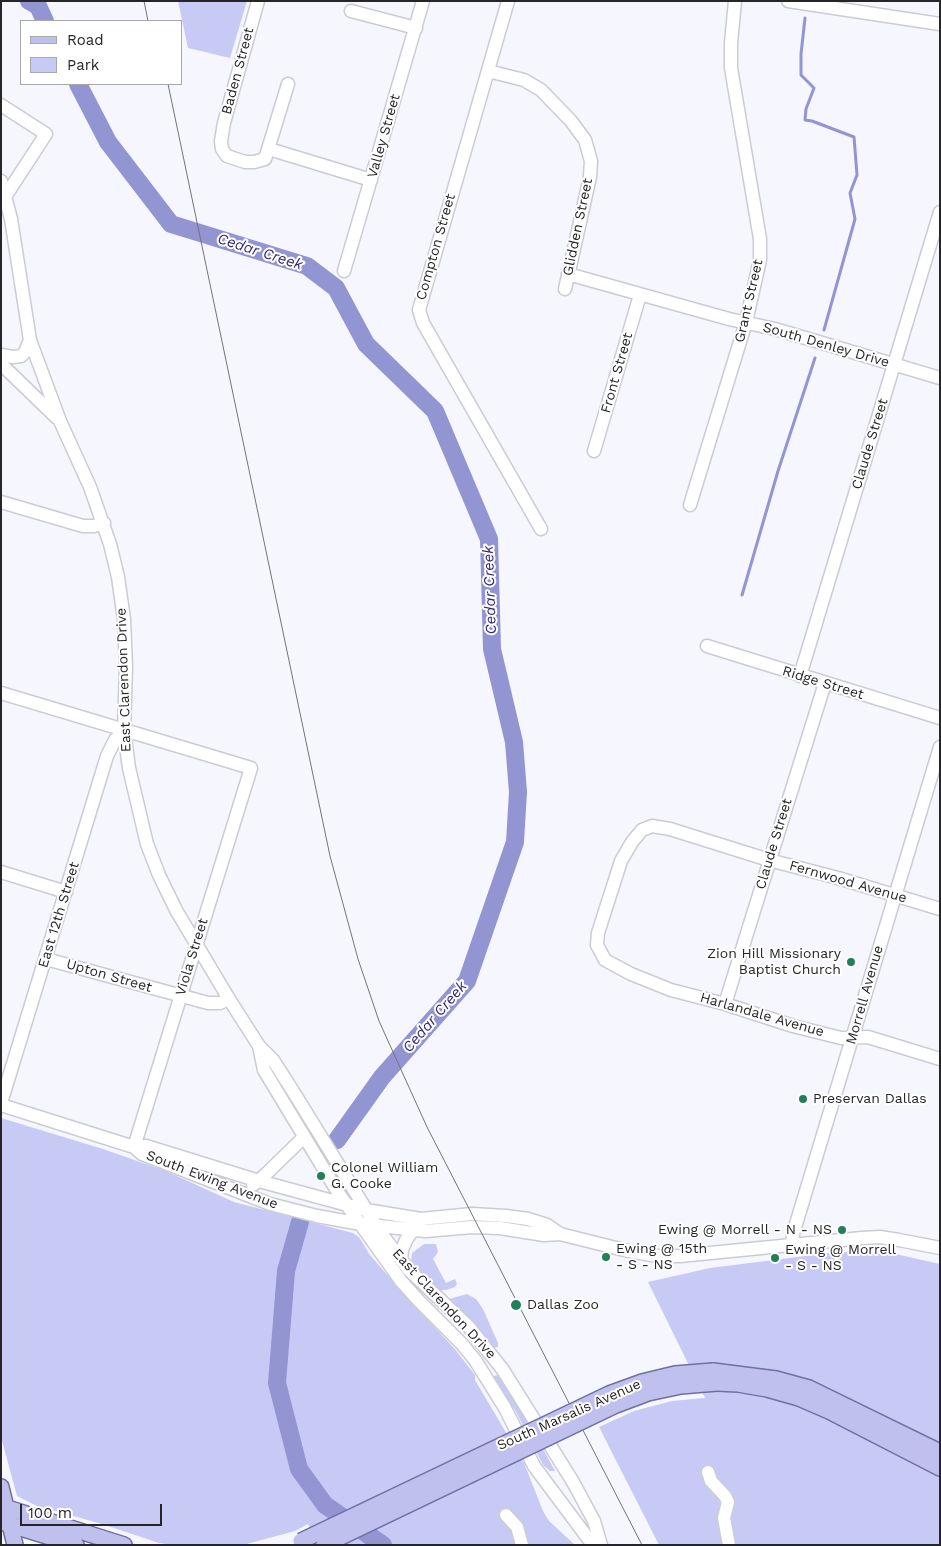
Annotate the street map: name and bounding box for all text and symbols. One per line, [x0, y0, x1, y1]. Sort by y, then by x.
legend [20, 20, 182, 85]
street label: Baden Street [218, 26, 258, 116]
text: Road [67, 31, 104, 49]
text: Park [67, 56, 99, 74]
street label: Valley Street [364, 92, 404, 180]
street label: Glidden Street [559, 177, 597, 277]
street label: Compton Street [413, 192, 459, 302]
water label: Cedar Creek [215, 230, 305, 274]
street label: Grant Street [731, 258, 767, 344]
street label: South Denley Drive [761, 319, 891, 371]
street label: Front Street [597, 331, 637, 415]
street label: Claude Street [848, 396, 892, 492]
water label: Cedar Creek [479, 545, 501, 635]
street label: East Clarendon Drive [113, 608, 135, 752]
street label: Ridge Street [780, 663, 866, 703]
street label: Claude Street [752, 796, 796, 892]
street label: Fernwood Avenue [787, 857, 909, 907]
street label: East 12th Street [35, 860, 83, 970]
street label: Viola Street [172, 916, 212, 998]
street label: Morrell Avenue [843, 943, 887, 1047]
place label: Zion Hill Missionary Baptist Church [707, 946, 841, 979]
street label: Upton Street [64, 956, 154, 996]
marker: Zion Hill Missionary Baptist Church [845, 956, 857, 968]
water label: Cedar Creek [399, 978, 471, 1056]
street label: Harlandale Avenue [698, 989, 826, 1041]
place label: Preservan Dallas [813, 1091, 927, 1107]
marker: Preservan Dallas [797, 1093, 809, 1105]
street label: South Ewing Avenue [144, 1147, 280, 1213]
place label: Colonel William G. Cooke [331, 1160, 438, 1192]
marker: Colonel William G. Cooke [315, 1170, 327, 1182]
place label: Ewing @ Morrell - N - NS [658, 1222, 832, 1238]
marker: Ewing @ Morrell - N - NS [836, 1224, 848, 1236]
place label: Ewing @ 15th - S - NS [616, 1241, 707, 1274]
place label: Ewing @ Morrell - S - NS [785, 1242, 896, 1274]
street label: East Clarendon Drive [389, 1245, 499, 1363]
marker: Ewing @ 15th - S - NS [600, 1251, 612, 1263]
marker: Ewing @ Morrell - S - NS [769, 1252, 781, 1264]
place label: Dallas Zoo [527, 1297, 599, 1313]
marker: Dallas Zoo [509, 1298, 523, 1312]
street label: South Marsalis Avenue [495, 1376, 643, 1454]
scale bar [22, 1494, 165, 1526]
text: 100 m [28, 1504, 72, 1522]

